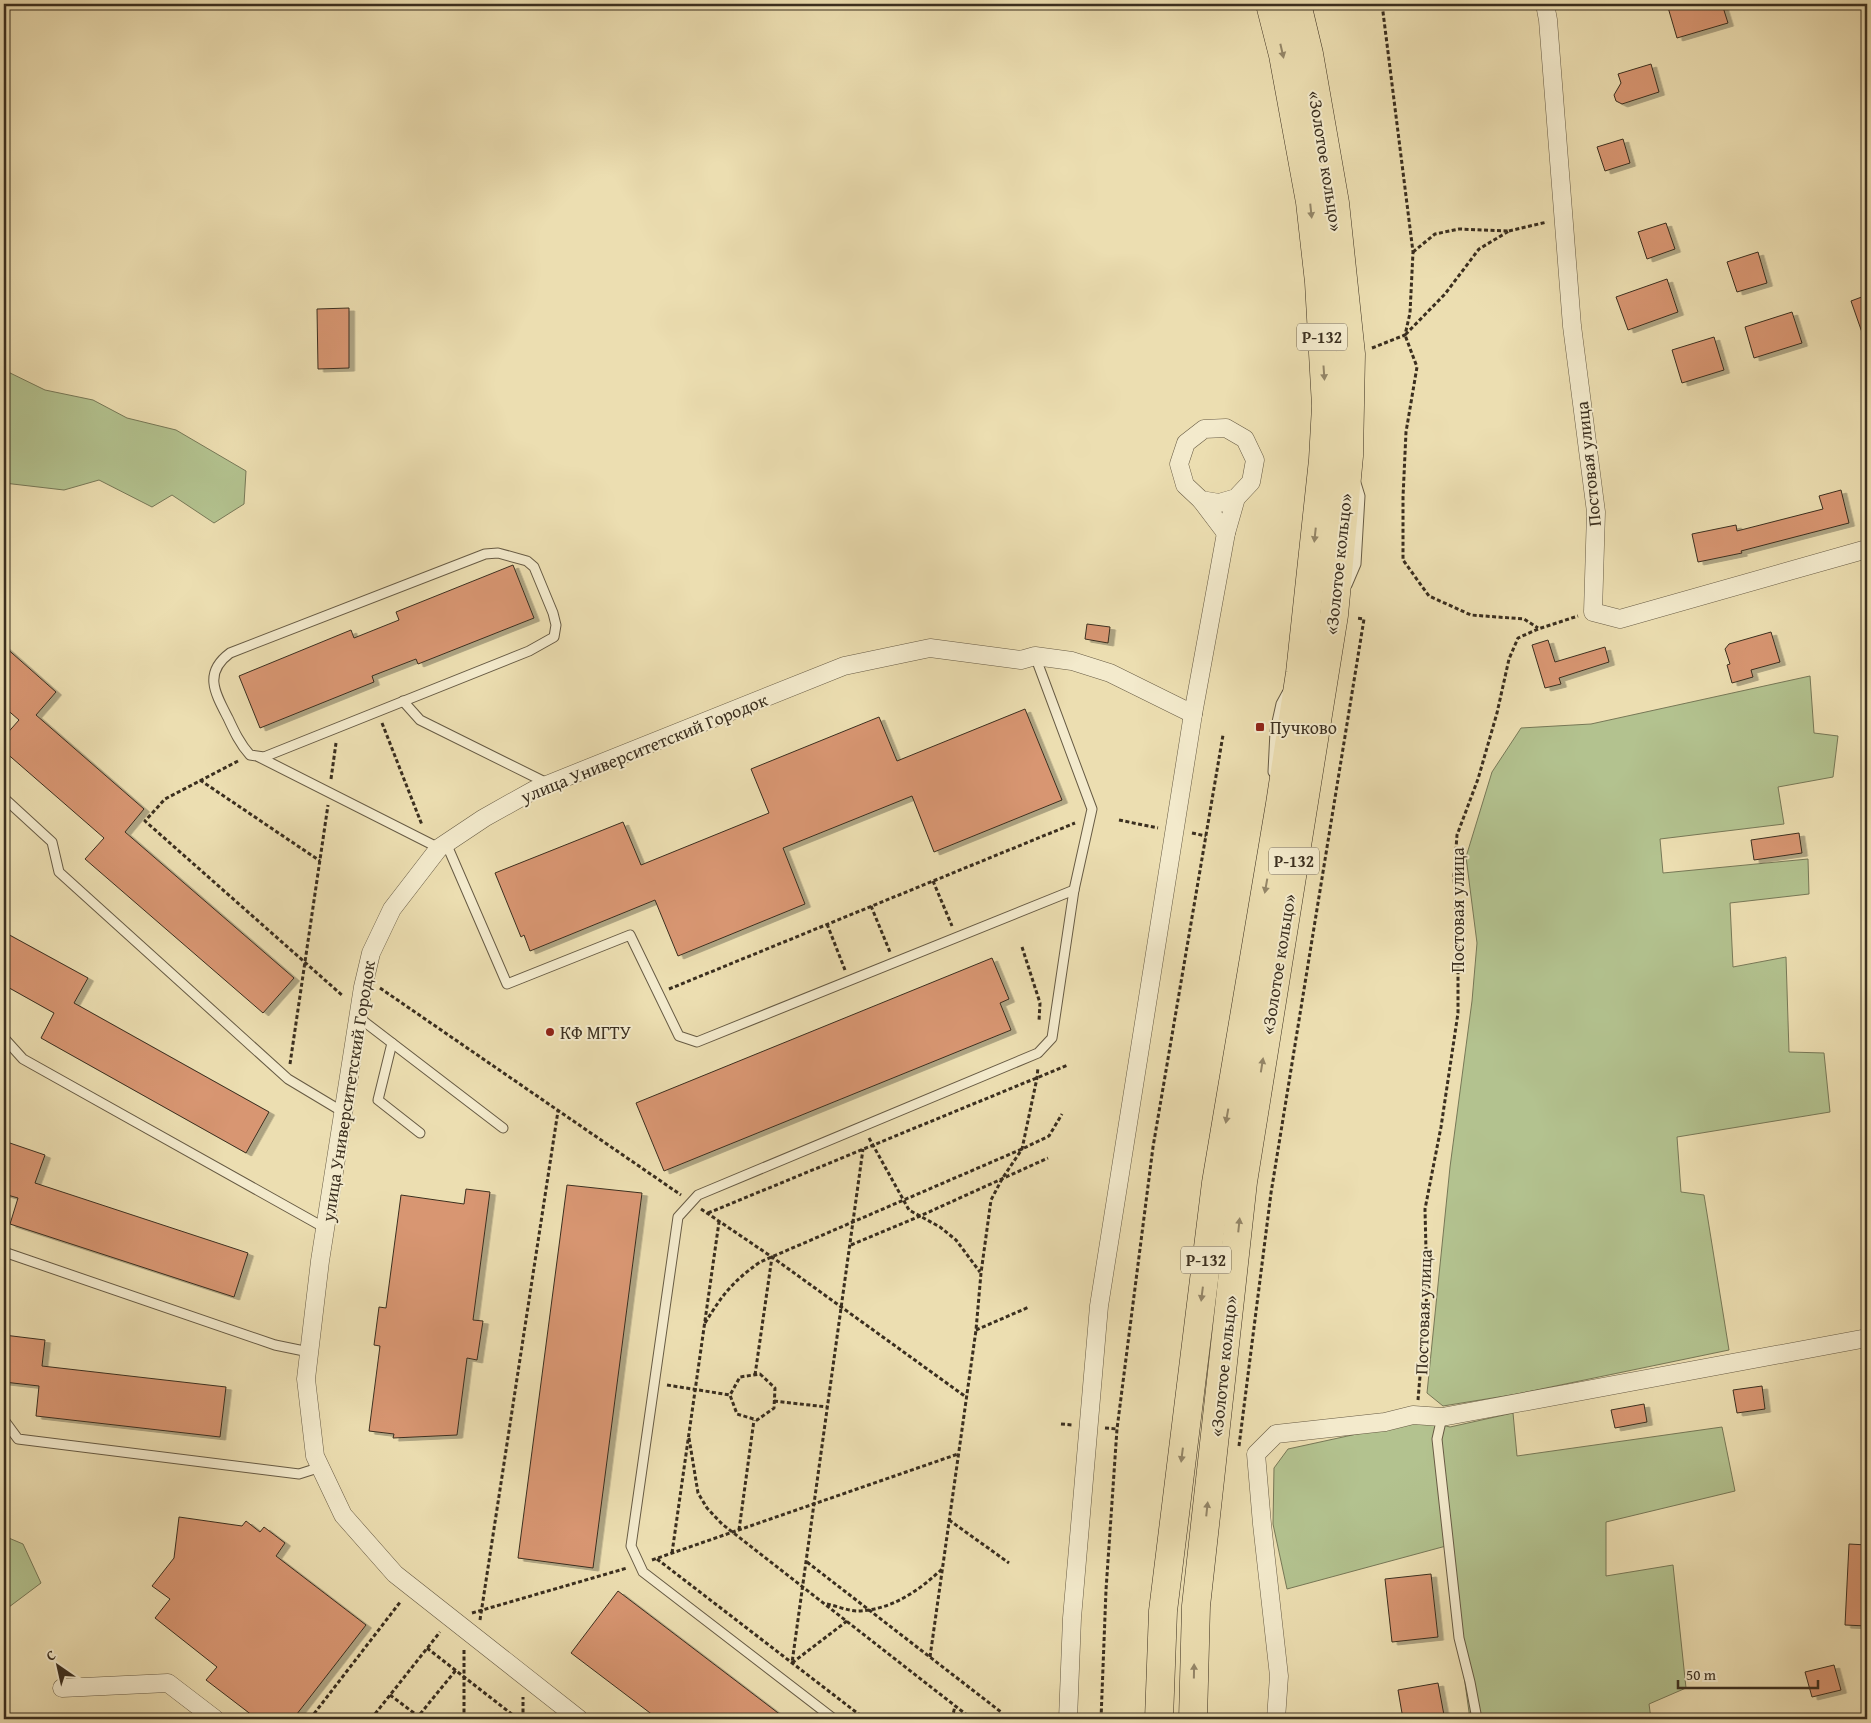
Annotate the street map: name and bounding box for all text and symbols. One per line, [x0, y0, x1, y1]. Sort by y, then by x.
one-way arrow [1278, 44, 1286, 59]
street label: «Золотое кольцо» [1302, 89, 1350, 233]
one-way arrow [1307, 203, 1315, 219]
road number: Р-132 [1297, 324, 1347, 351]
one-way arrow [1321, 365, 1329, 381]
street label: Постовая улица [1568, 400, 1608, 528]
street label: «Золотое кольцо» [1317, 492, 1359, 636]
one-way arrow [1311, 527, 1319, 543]
street label: улица Университетский Городок [516, 686, 772, 810]
place label: Пучково [1270, 714, 1337, 741]
marker: Пучково [1254, 721, 1266, 733]
street label: Постовая улица [1444, 847, 1471, 973]
road number: Р-132 [1269, 848, 1319, 874]
one-way arrow [1261, 879, 1269, 895]
street label: «Золотое кольцо» [1254, 892, 1302, 1036]
street label: улица Университетский Городок [314, 958, 382, 1225]
place label: КФ МГТУ [560, 1019, 631, 1046]
marker: КФ МГТУ [544, 1026, 556, 1038]
one-way arrow [1258, 1056, 1266, 1072]
one-way arrow [1223, 1108, 1231, 1124]
one-way arrow [1235, 1217, 1243, 1233]
road number: Р-132 [1181, 1246, 1231, 1274]
street label: Постовая улица [1407, 1248, 1439, 1375]
one-way arrow [1198, 1286, 1206, 1302]
street label: «Золотое кольцо» [1202, 1294, 1244, 1438]
one-way arrow [1178, 1447, 1186, 1463]
one-way arrow [1203, 1500, 1211, 1516]
north arrow [32, 1640, 82, 1690]
text: С [42, 1645, 60, 1666]
scale bar [1678, 1658, 1818, 1690]
one-way arrow [1191, 1662, 1199, 1678]
text: 50 m [1686, 1664, 1717, 1685]

